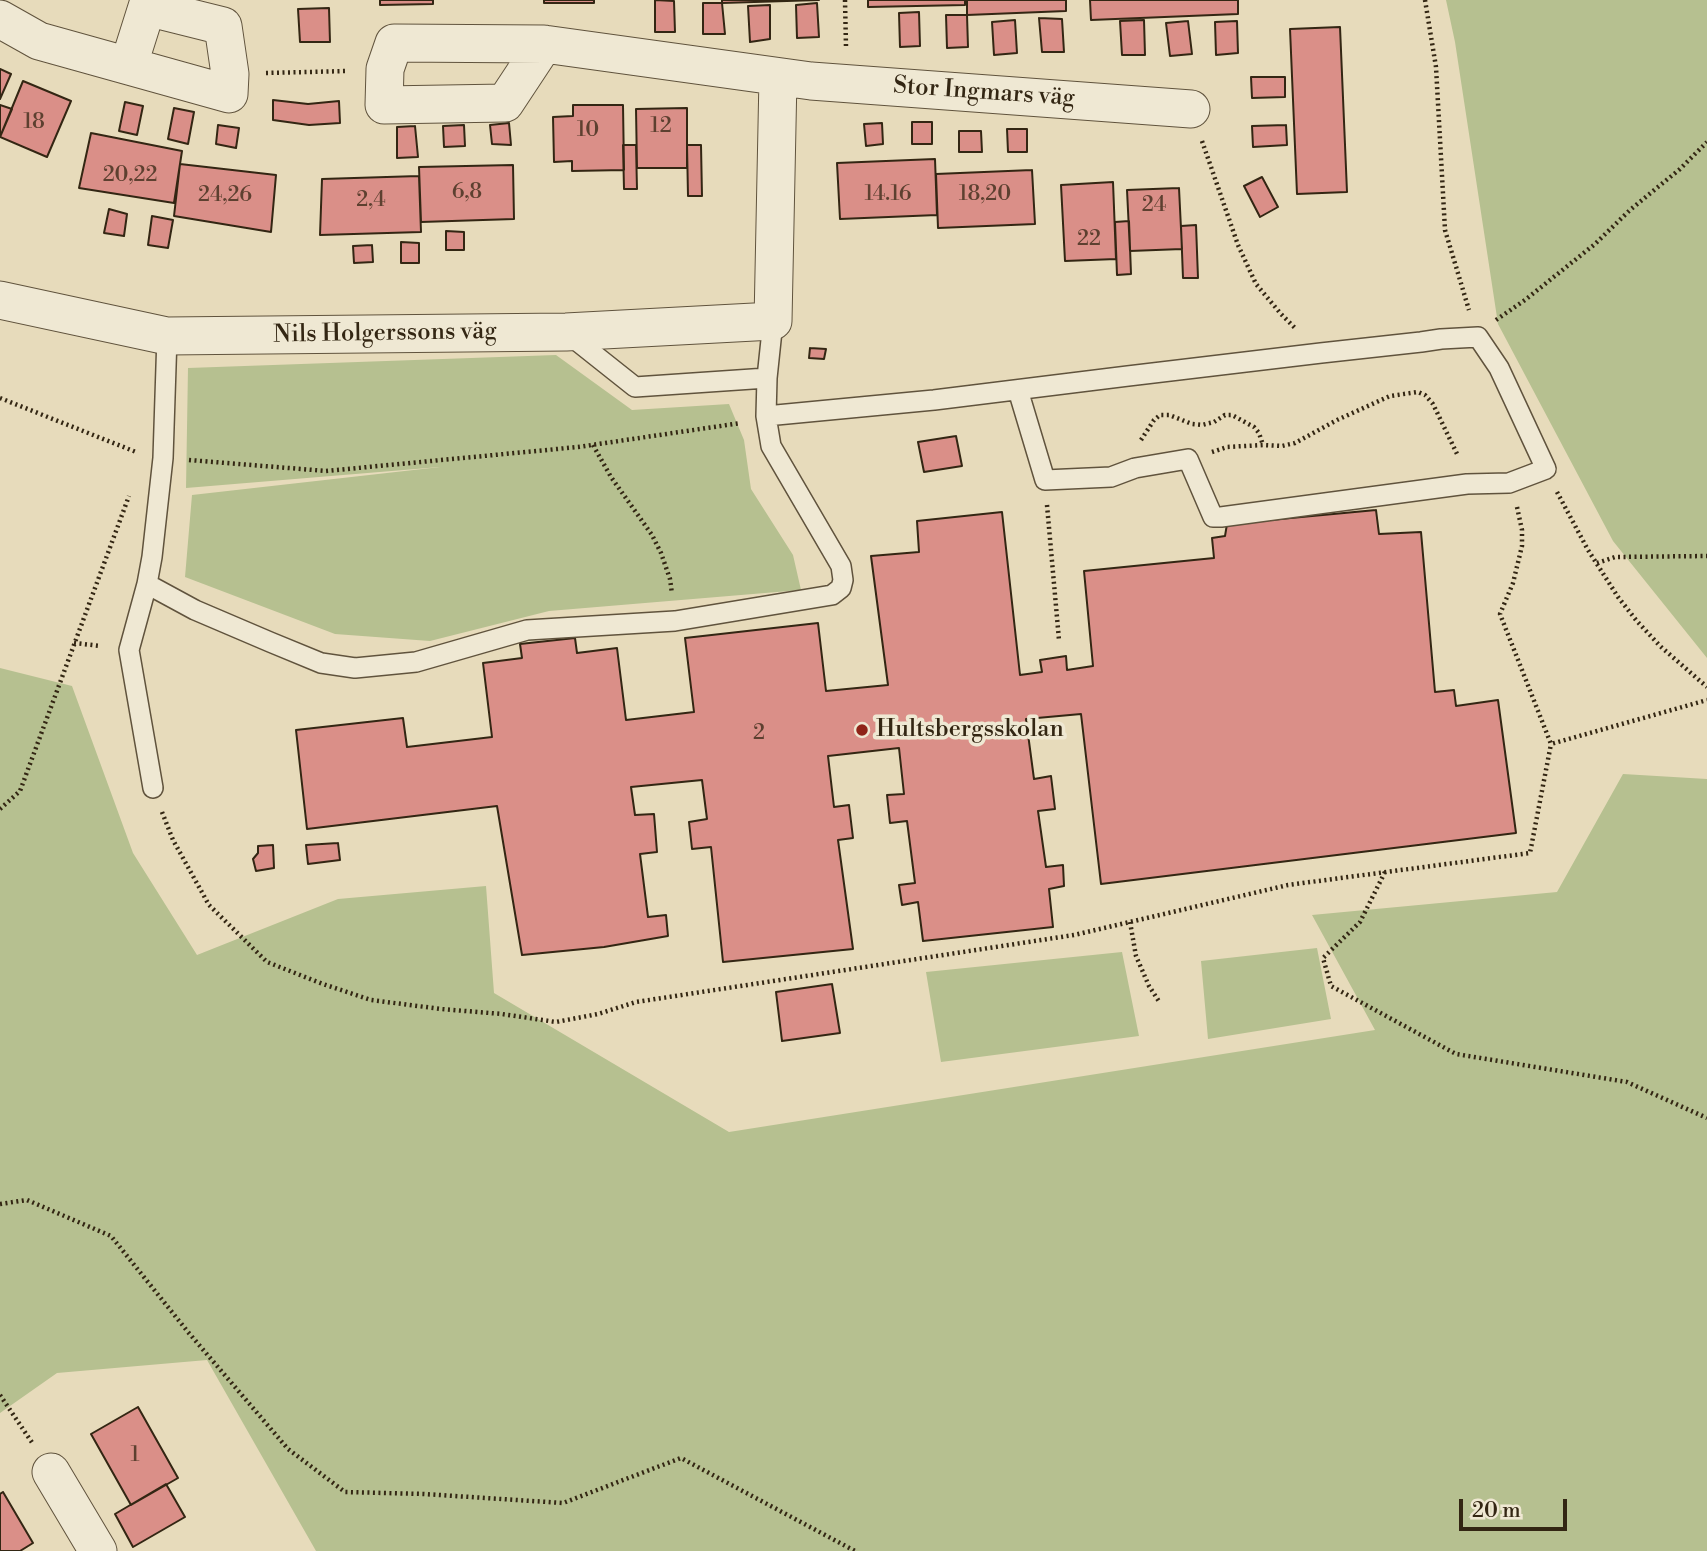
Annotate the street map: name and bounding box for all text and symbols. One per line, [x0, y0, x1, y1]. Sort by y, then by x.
street label: Stor Ingmars väg [892, 72, 1076, 114]
house number: 18 [23, 110, 45, 136]
house number: 12 [650, 114, 672, 140]
house number: 10 [577, 118, 599, 144]
house number: 20,22 [103, 163, 157, 189]
house number: 6,8 [452, 180, 482, 206]
house number: 14.16 [865, 182, 911, 208]
house number: 18,20 [959, 182, 1011, 208]
house number: 24,26 [198, 183, 252, 209]
house number: 2,4 [356, 188, 386, 214]
house number: 24 [1142, 193, 1166, 219]
house number: 22 [1077, 227, 1101, 253]
street label: Nils Holgerssons väg [273, 318, 497, 350]
place label: Hultsbergsskolan [876, 716, 1064, 744]
house number: 2 [753, 721, 765, 747]
marker: Hultsbergsskolan [854, 722, 870, 738]
house number: 1 [130, 1443, 140, 1469]
scale bar [1462, 1484, 1570, 1528]
text: 20 m [1472, 1498, 1521, 1524]

